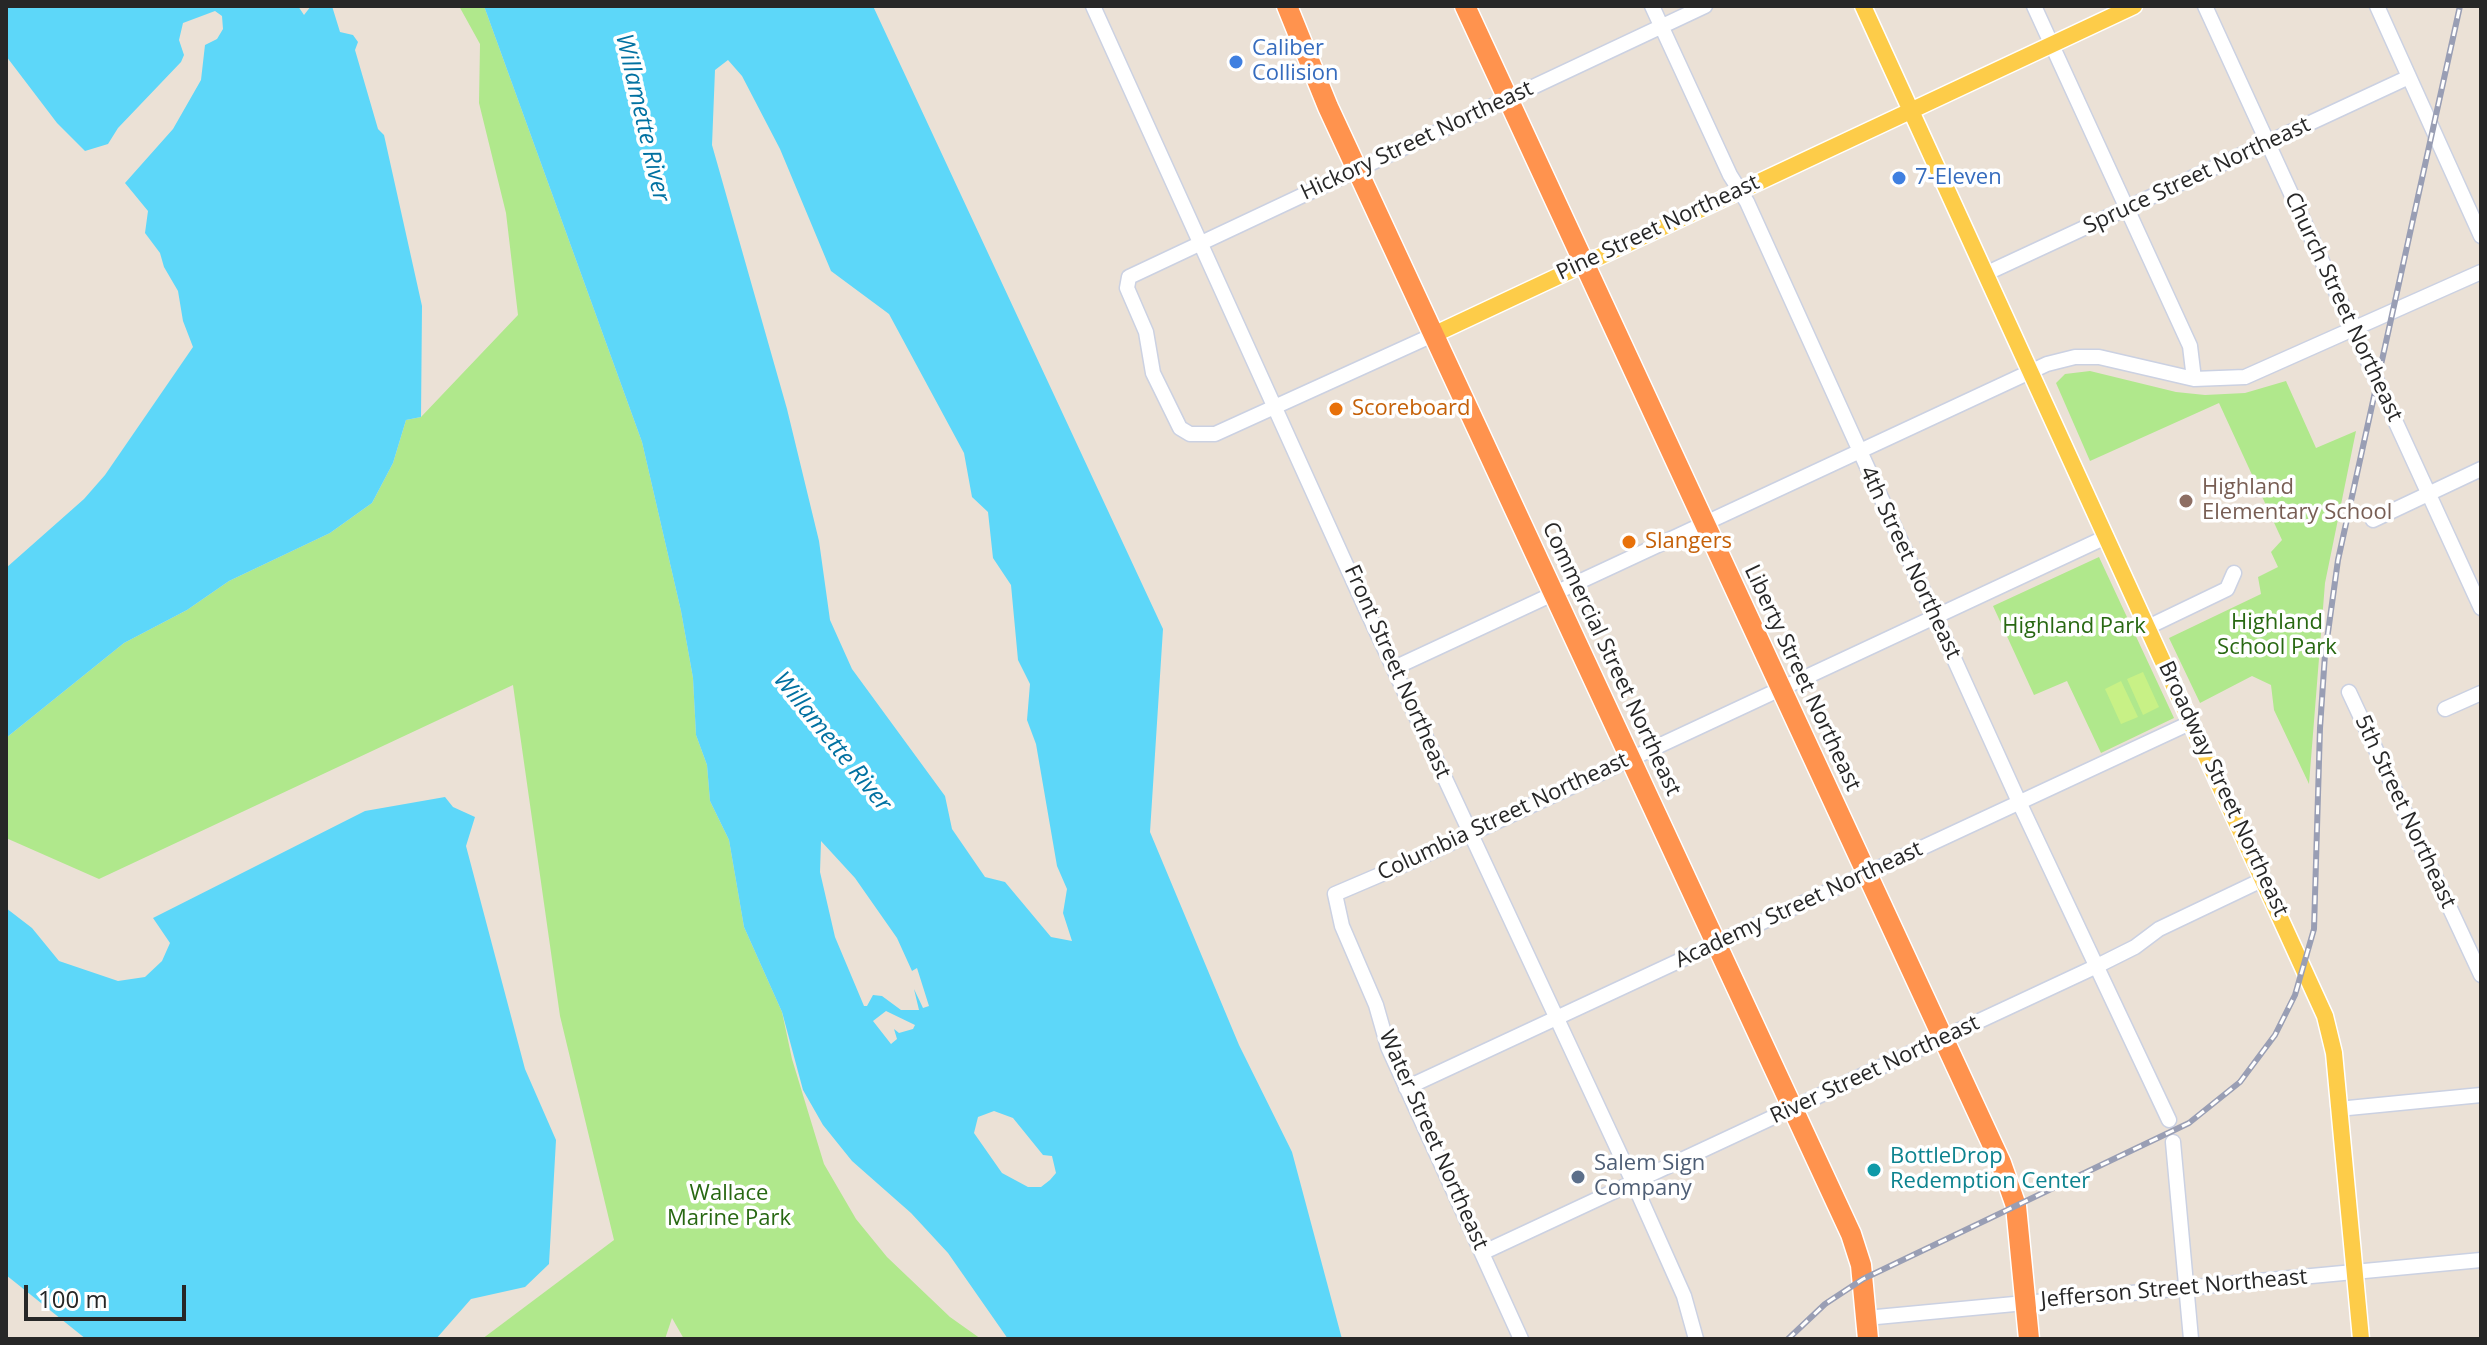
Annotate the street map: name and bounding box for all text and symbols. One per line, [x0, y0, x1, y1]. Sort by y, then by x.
water label: Willamette River [609, 31, 675, 205]
place label: Caliber Collision [1252, 36, 1339, 88]
marker: Caliber Collision [1227, 53, 1245, 71]
street label: Hickory Street Northeast [1297, 76, 1537, 206]
street label: Spruce Street Northeast [2080, 112, 2314, 240]
place label: 7-Eleven [1915, 165, 2002, 191]
street label: Pine Street Northeast [1552, 169, 1764, 287]
marker: 7-Eleven [1890, 169, 1908, 187]
street label: Church Street Northeast [2278, 188, 2408, 426]
place label: Scoreboard [1352, 396, 1471, 422]
marker: Scoreboard [1327, 400, 1345, 418]
street label: 4th Street Northeast [1854, 462, 1966, 664]
place label: Highland Elementary School [2202, 475, 2392, 526]
marker: Highland Elementary School [2177, 492, 2195, 510]
street label: Commercial Street Northeast [1536, 518, 1686, 800]
place label: Slangers [1645, 529, 1732, 555]
marker: Slangers [1620, 533, 1638, 551]
street label: Front Street Northeast [1338, 561, 1456, 783]
street label: Liberty Street Northeast [1738, 561, 1866, 795]
park label: Highland School Park [2217, 610, 2337, 662]
park label: Highland Park [2002, 614, 2146, 640]
street label: Broadway Street Northeast [2152, 657, 2294, 921]
water label: Willamette River [767, 666, 897, 818]
street label: 5th Street Northeast [2349, 711, 2461, 913]
street label: Columbia Street Northeast [1373, 747, 1633, 887]
street label: Academy Street Northeast [1671, 836, 1927, 974]
street label: River Street Northeast [1766, 1010, 1984, 1130]
street label: Water Street Northeast [1373, 1026, 1493, 1254]
place label: BottleDrop Redemption Center [1890, 1144, 2090, 1196]
place label: Salem Sign Company [1594, 1151, 1705, 1202]
marker: BottleDrop Redemption Center [1865, 1161, 1883, 1179]
marker: Salem Sign Company [1569, 1168, 1587, 1186]
park label: Wallace Marine Park [667, 1181, 791, 1232]
street label: Jefferson Street Northeast [2040, 1264, 2308, 1314]
scale bar [28, 1269, 190, 1319]
text: 100 m [38, 1282, 108, 1315]

